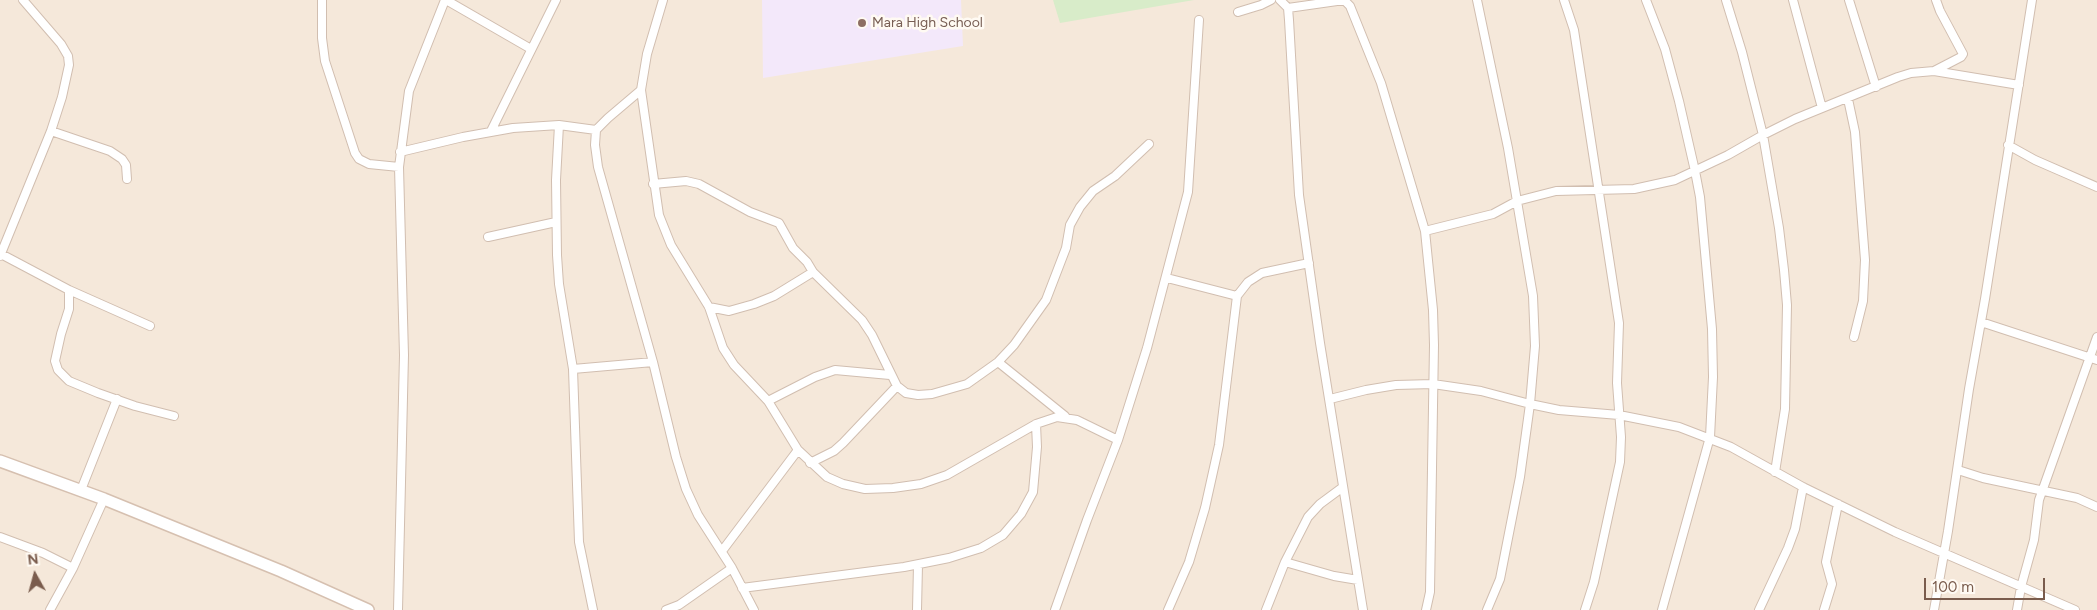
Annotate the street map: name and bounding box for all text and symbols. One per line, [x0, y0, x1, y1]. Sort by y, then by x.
place label: Mara High School [872, 15, 983, 31]
marker: Mara High School [856, 17, 868, 29]
north arrow [10, 550, 60, 600]
text: N [27, 551, 40, 569]
scale bar [1927, 568, 2048, 600]
text: 100 m [1932, 578, 1974, 596]

